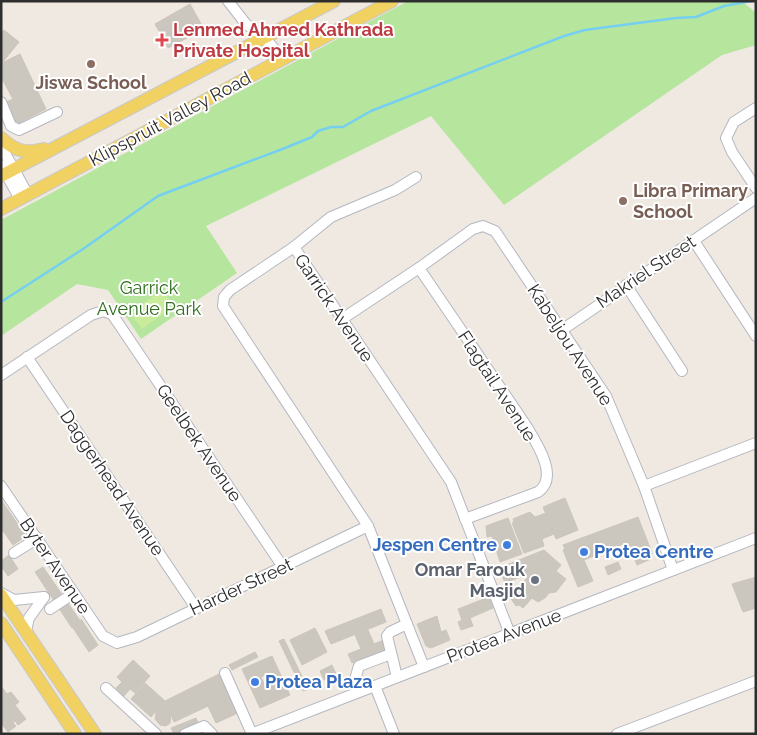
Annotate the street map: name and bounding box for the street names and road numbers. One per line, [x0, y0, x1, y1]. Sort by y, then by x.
street label: Klipspruit Valley Road [85, 67, 254, 170]
street label: Makriel Street [592, 231, 699, 312]
street label: Garrick Avenue [291, 250, 379, 366]
street label: Kabeljou Avenue [523, 280, 618, 410]
street label: Flagtail Avenue [454, 326, 541, 445]
street label: Geelbek Avenue [152, 380, 247, 506]
street label: Daggerhead Avenue [56, 406, 169, 560]
street label: Byter Avenue [16, 514, 95, 618]
street label: Harder Street [186, 554, 296, 620]
street label: Protea Avenue [443, 604, 565, 667]

